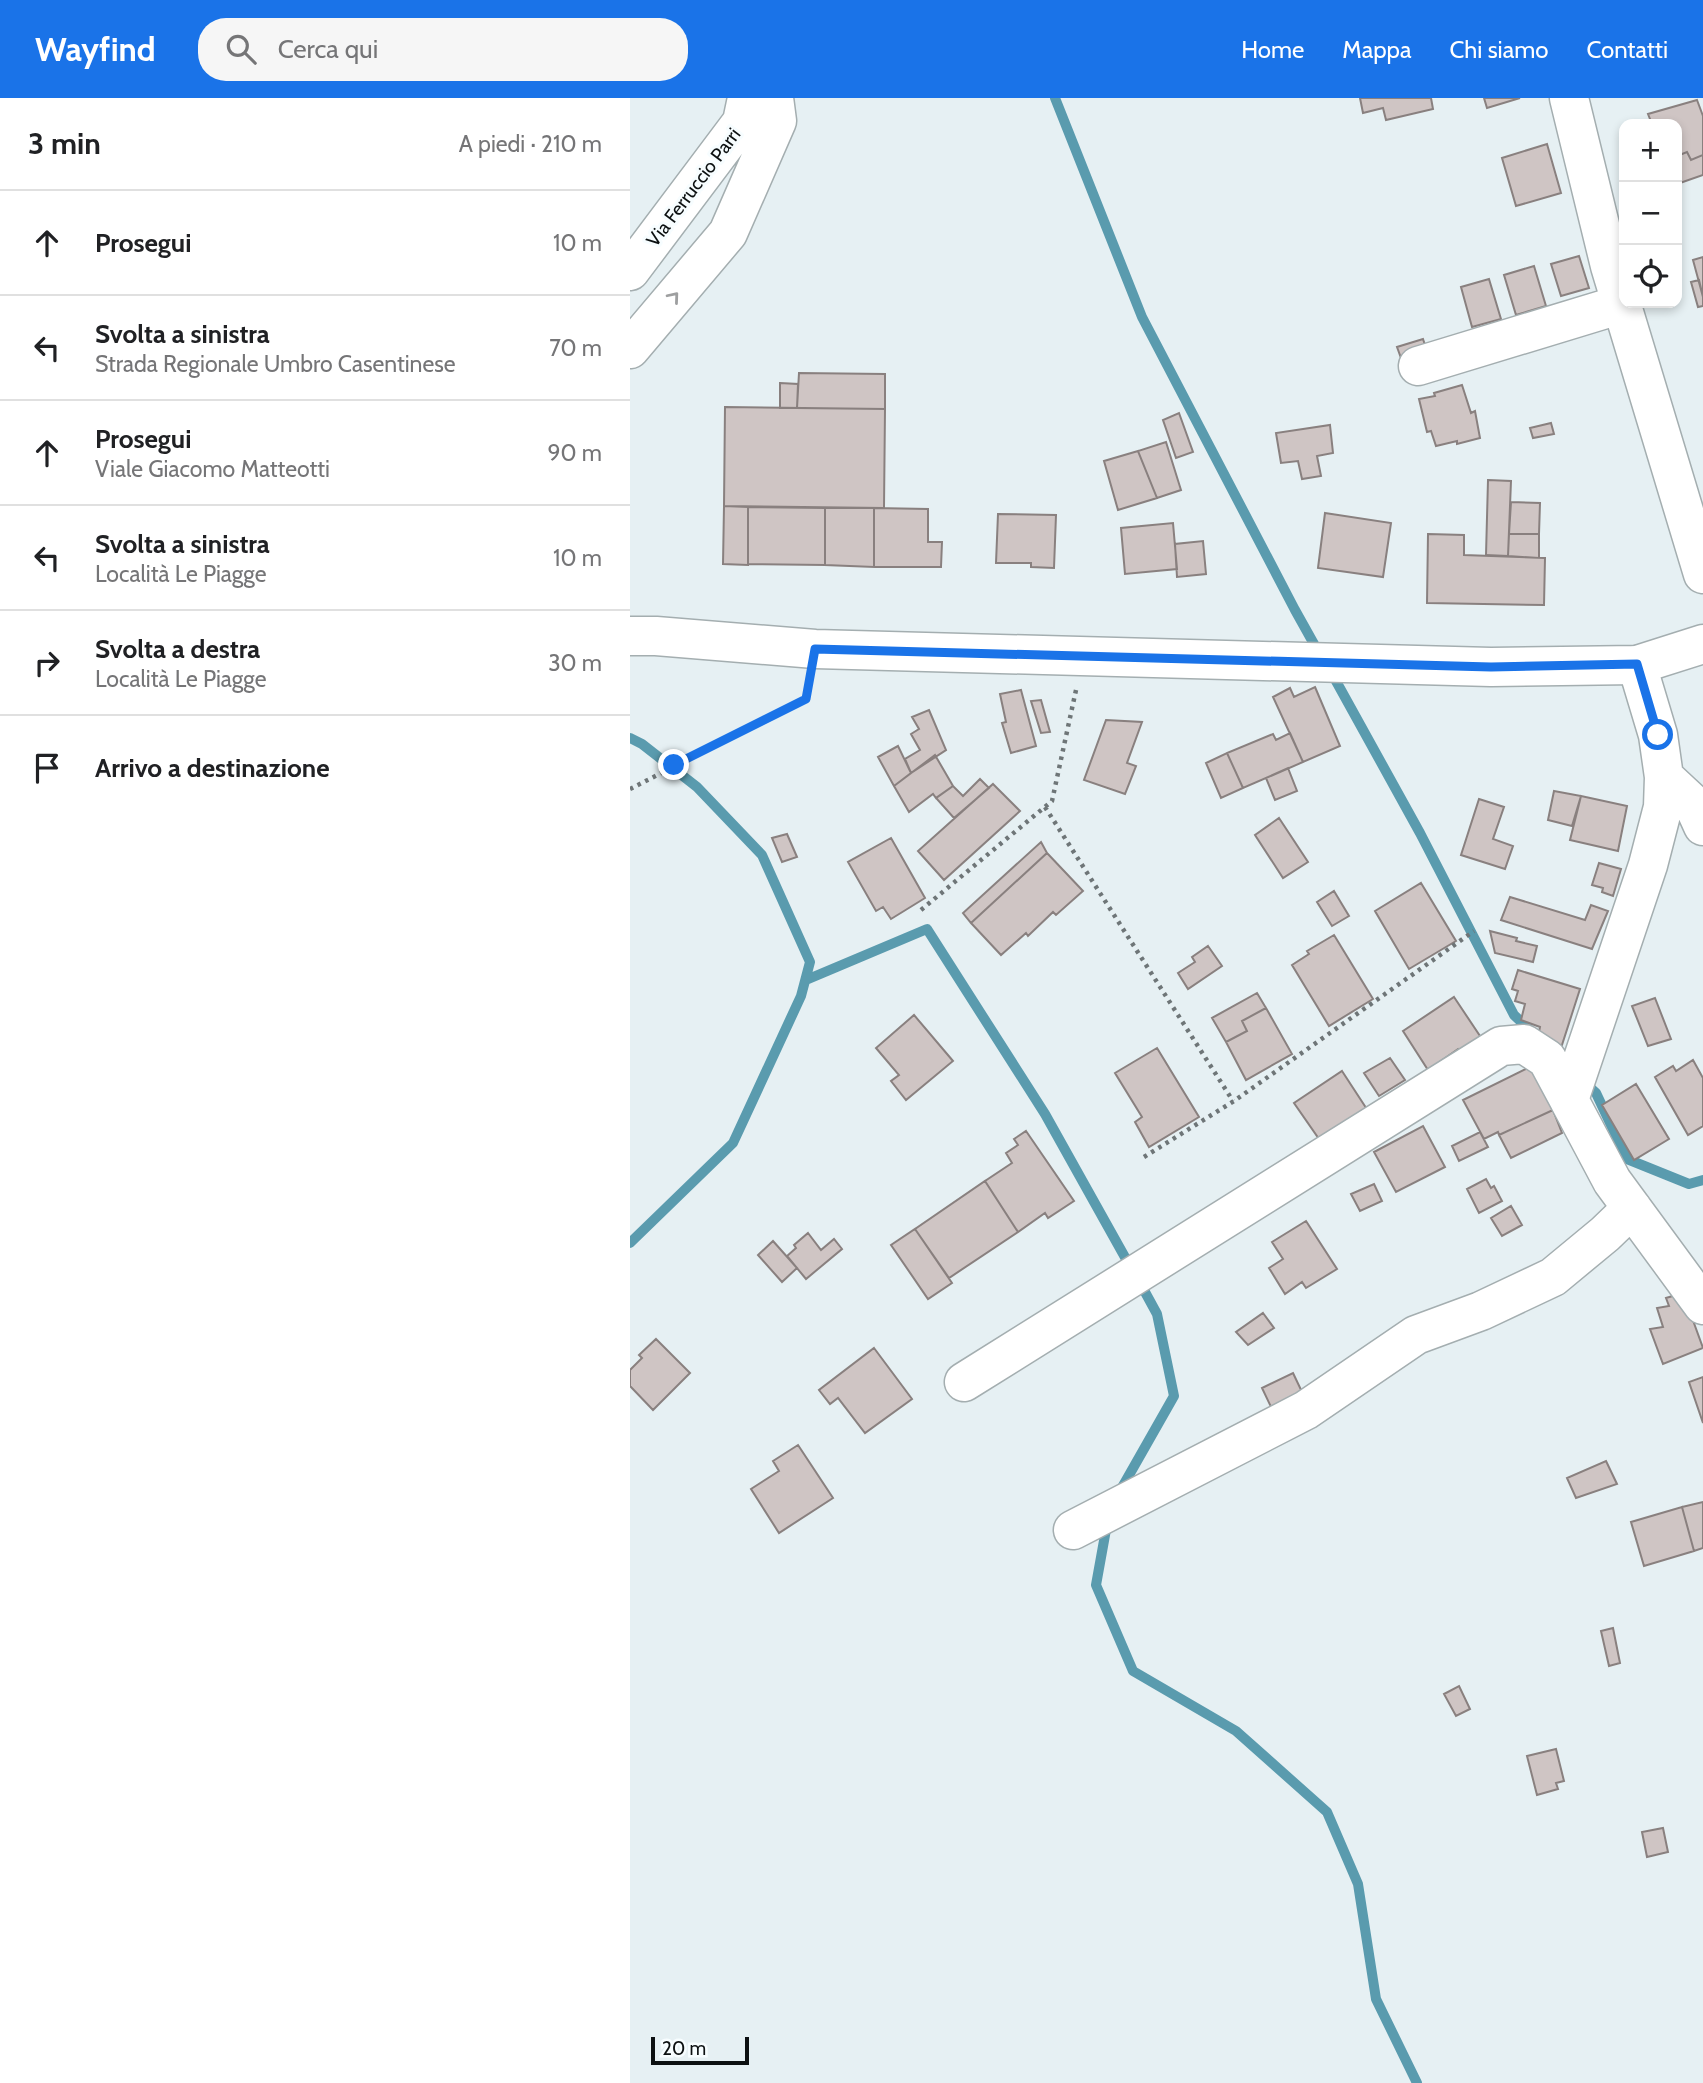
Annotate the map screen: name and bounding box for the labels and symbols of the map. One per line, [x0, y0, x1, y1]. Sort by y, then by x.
street label: Via Ferruccio Parri [641, 124, 745, 251]
one-way arrow [666, 293, 678, 306]
route start [1642, 719, 1673, 750]
route end [658, 749, 689, 780]
scale bar [651, 2034, 749, 2066]

